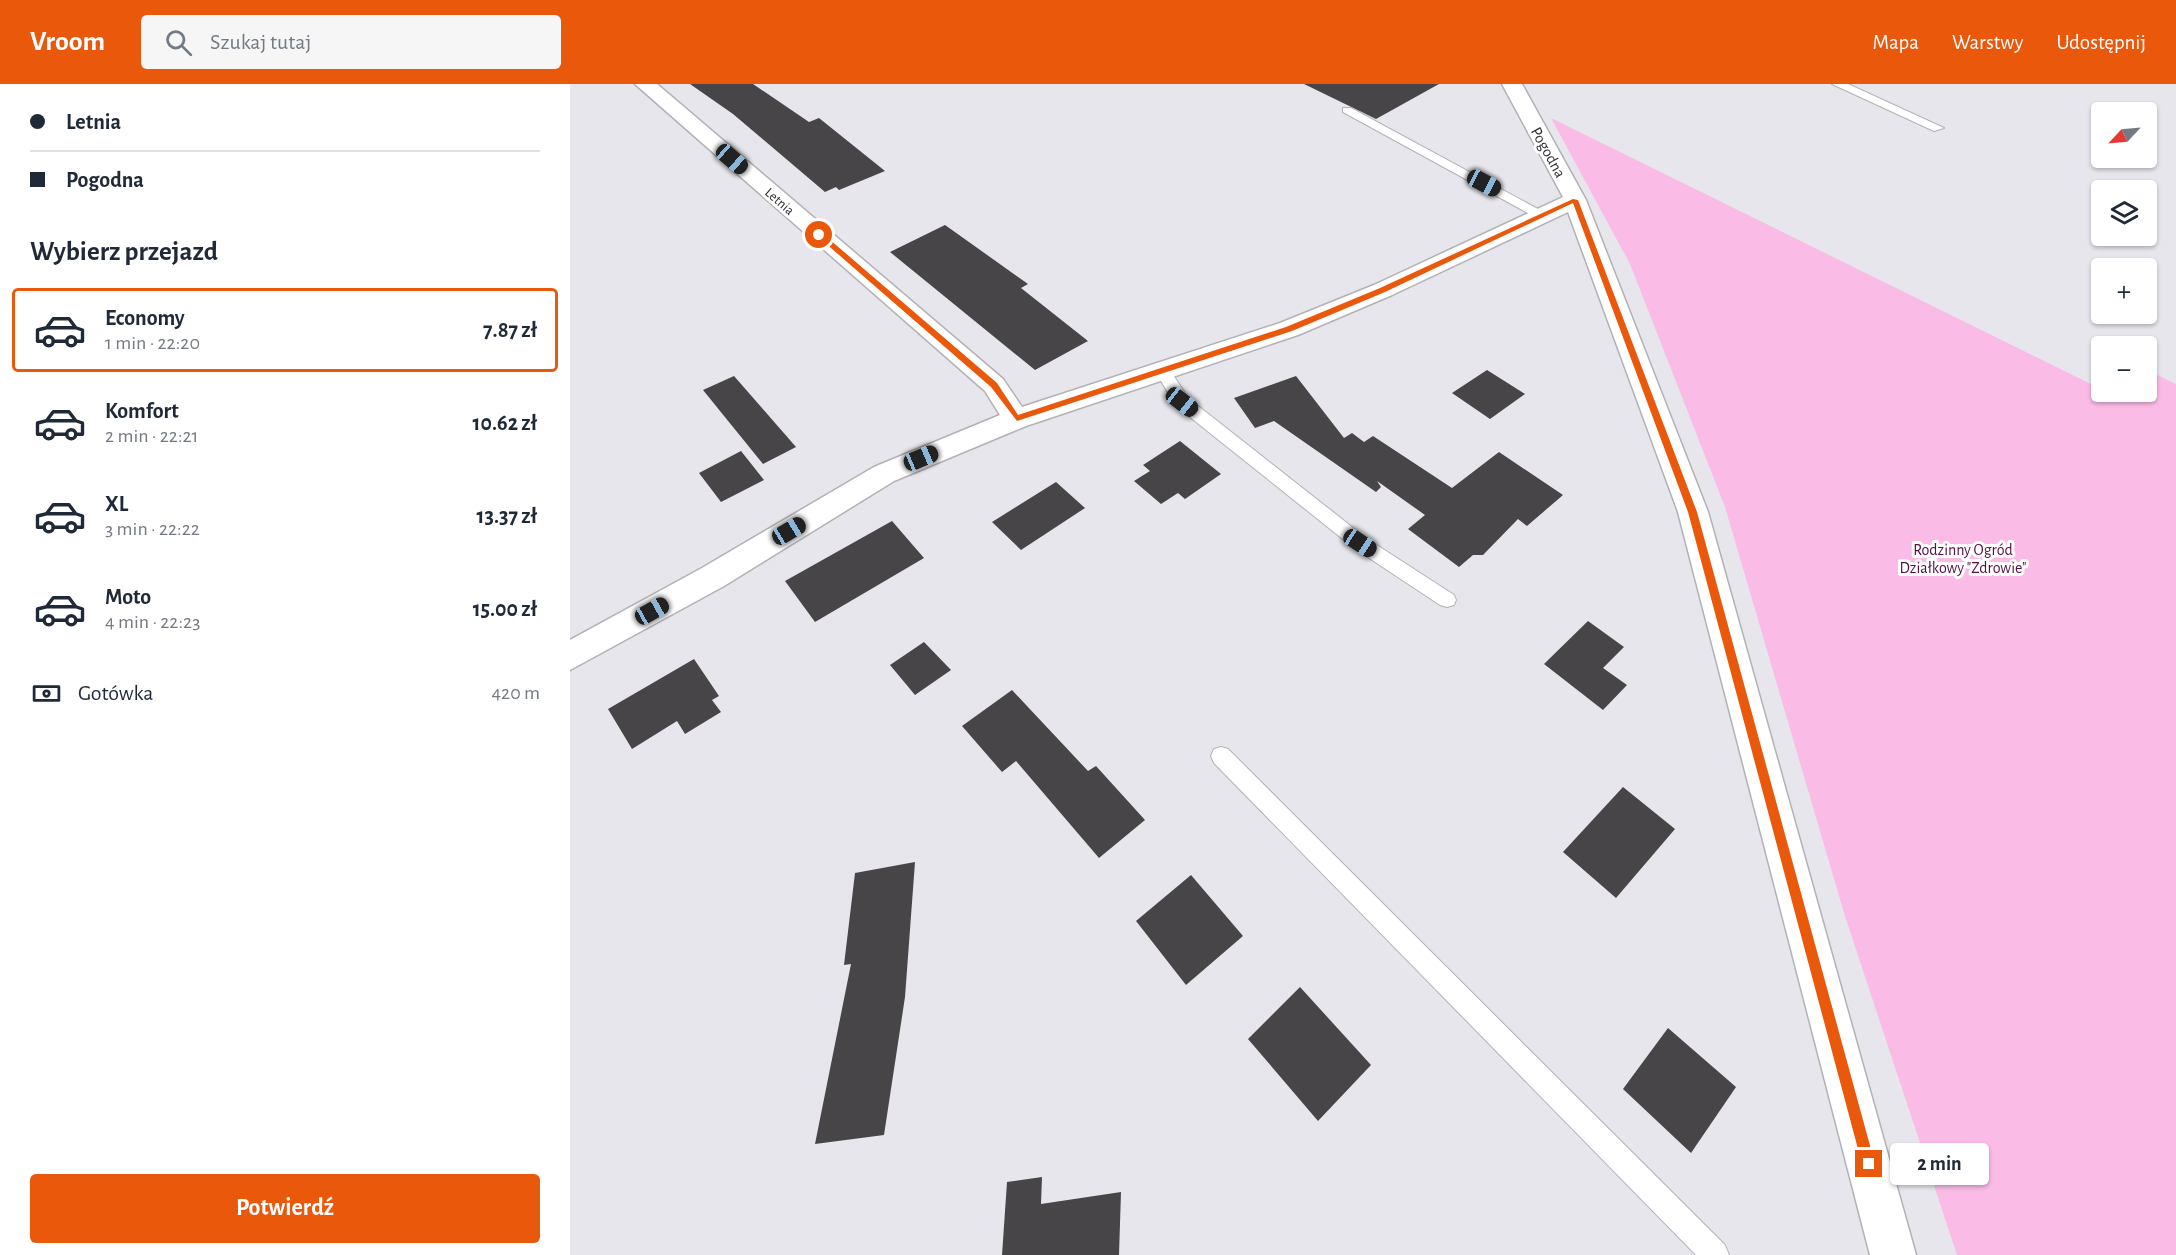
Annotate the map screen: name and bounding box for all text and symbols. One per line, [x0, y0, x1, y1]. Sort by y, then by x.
search box [141, 15, 561, 69]
icon: search [162, 26, 195, 59]
text: Vroom [30, 28, 105, 56]
text: Szukaj tutaj [210, 31, 311, 53]
text: Mapa [1873, 32, 1919, 53]
text: Warstwy [1952, 32, 2023, 53]
text: Udostępnij [2056, 32, 2146, 53]
north arrow [2091, 102, 2157, 168]
map controls [2091, 102, 2157, 402]
text: Letnia [66, 111, 121, 133]
street label: Pogodna [1528, 125, 1568, 180]
car [713, 140, 751, 178]
car [1464, 167, 1504, 199]
text: Pogodna [66, 169, 144, 191]
button: layers [2091, 180, 2157, 246]
street label: Letnia [762, 185, 797, 218]
route start [805, 221, 832, 248]
text: Wybierz przejazd [30, 238, 218, 265]
button: + [2091, 258, 2157, 324]
icon: car [33, 303, 87, 357]
text: Economy [105, 307, 185, 329]
text: 7.87 zł [483, 319, 537, 341]
text: 1 min · 22:20 [105, 333, 200, 353]
button: − [2091, 336, 2157, 402]
car [1162, 384, 1202, 420]
icon: car [33, 396, 87, 450]
text: Komfort [105, 400, 179, 422]
text: 10.62 zł [473, 412, 537, 434]
text: 2 min · 22:21 [105, 426, 199, 446]
car [901, 443, 941, 473]
icon: car [33, 489, 87, 543]
text: XL [105, 493, 128, 515]
text: 13.37 zł [477, 505, 537, 527]
car [769, 514, 809, 548]
text: 3 min · 22:22 [105, 519, 200, 539]
car [1340, 526, 1380, 560]
park label: Rodzinny Ogród Działkowy "Zdrowie" [1900, 542, 2026, 577]
icon: car [33, 582, 87, 636]
text: Moto [105, 586, 151, 608]
car [632, 594, 672, 628]
text: 15.00 zł [473, 598, 537, 620]
text: 4 min · 22:23 [105, 612, 200, 632]
icon: cash [30, 677, 63, 710]
text: Gotówka [78, 682, 153, 704]
text: 420 m [491, 683, 540, 703]
callout: 2 min [1890, 1143, 1989, 1185]
route end [1855, 1150, 1882, 1177]
text: 2 min [1917, 1154, 1962, 1174]
button: Potwierdź [30, 1174, 540, 1243]

